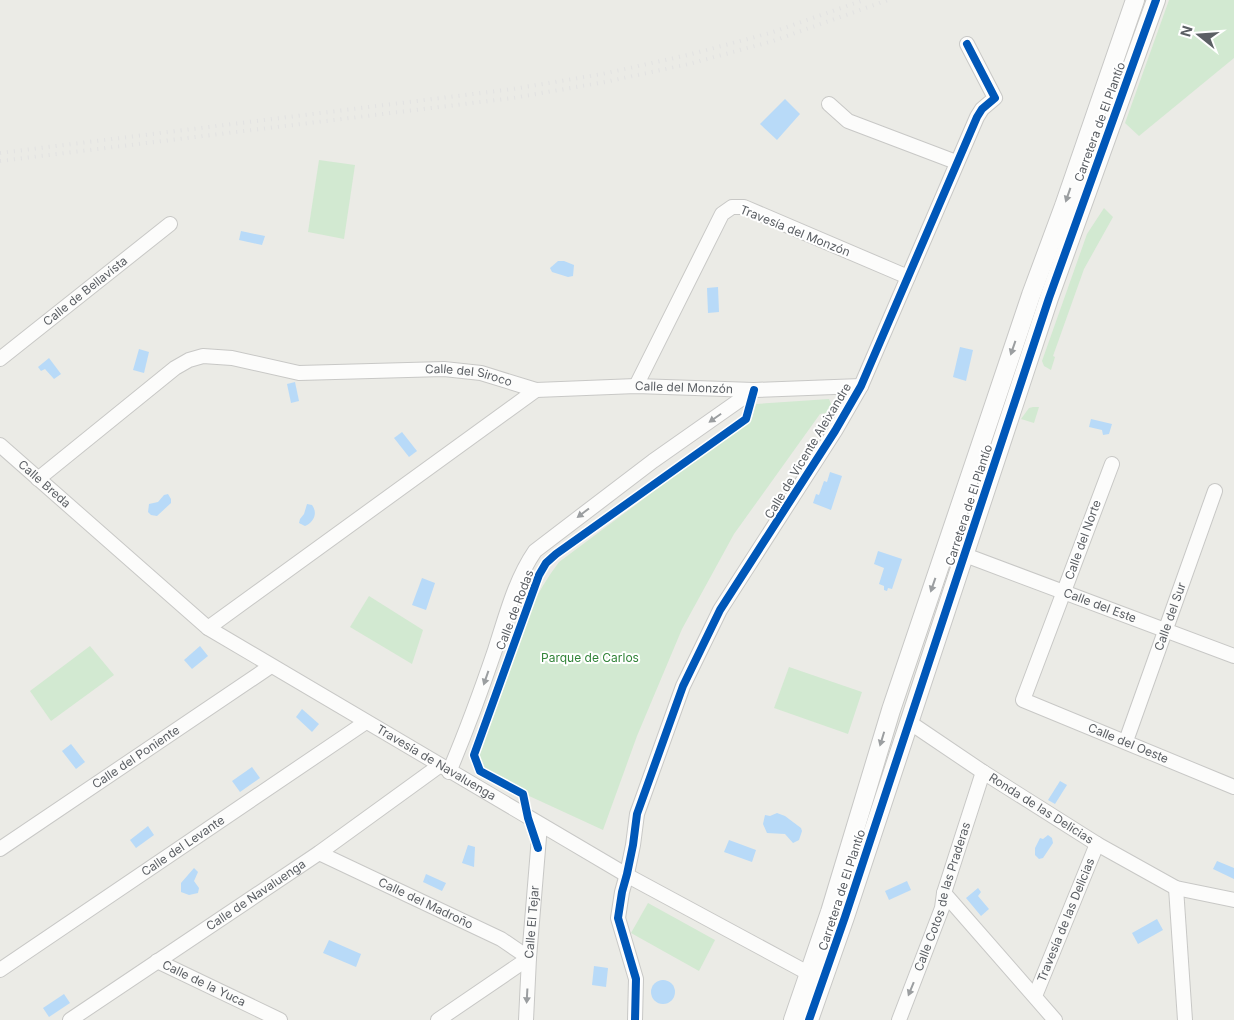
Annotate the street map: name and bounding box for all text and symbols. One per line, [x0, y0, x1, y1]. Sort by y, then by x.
north arrow [1174, 10, 1224, 60]
text: N [1176, 23, 1196, 39]
street label: Carretera de El Plantío [1071, 60, 1128, 184]
one-way arrow [1064, 188, 1072, 203]
street label: Travesía del Monzón [738, 202, 852, 259]
street label: Calle de Bellavista [40, 253, 130, 329]
one-way arrow [1009, 341, 1017, 356]
street label: Calle del Siroco [425, 361, 514, 389]
street label: Calle del Monzón [635, 378, 733, 396]
street label: Calle de Vicente Aleixandre [761, 380, 854, 521]
one-way arrow [708, 413, 721, 423]
street label: Carretera de El Plantío [942, 442, 995, 567]
street label: Calle Breda [15, 456, 74, 511]
street label: Calle del Norte [1061, 498, 1104, 582]
one-way arrow [577, 508, 590, 519]
street label: Calle de Rodas [492, 568, 537, 652]
one-way arrow [929, 577, 936, 592]
street label: Calle del Sur [1151, 580, 1189, 653]
street label: Calle del Este [1061, 585, 1139, 626]
park label: Parque de Carlos [541, 650, 639, 665]
one-way arrow [482, 670, 489, 685]
street label: Calle del Oeste [1086, 720, 1171, 766]
street label: Travesía de Navaluenga [374, 721, 499, 803]
street label: Calle del Poniente [89, 722, 182, 792]
one-way arrow [878, 732, 886, 747]
street label: Ronda de las Delicias [986, 770, 1096, 847]
street label: Calle del Levante [138, 812, 227, 879]
street label: Calle Cotos de las Praderas [910, 820, 973, 973]
street label: Carretera de El Plantío [815, 827, 868, 952]
street label: Calle de Navaluenga [203, 856, 308, 934]
street label: Travesía de las Delicias [1034, 856, 1097, 984]
street label: Calle del Madroño [376, 874, 476, 932]
street label: Calle El Tejar [521, 885, 542, 959]
street label: Calle de la Yuca [160, 957, 248, 1009]
one-way arrow [907, 982, 915, 996]
one-way arrow [522, 988, 530, 1004]

